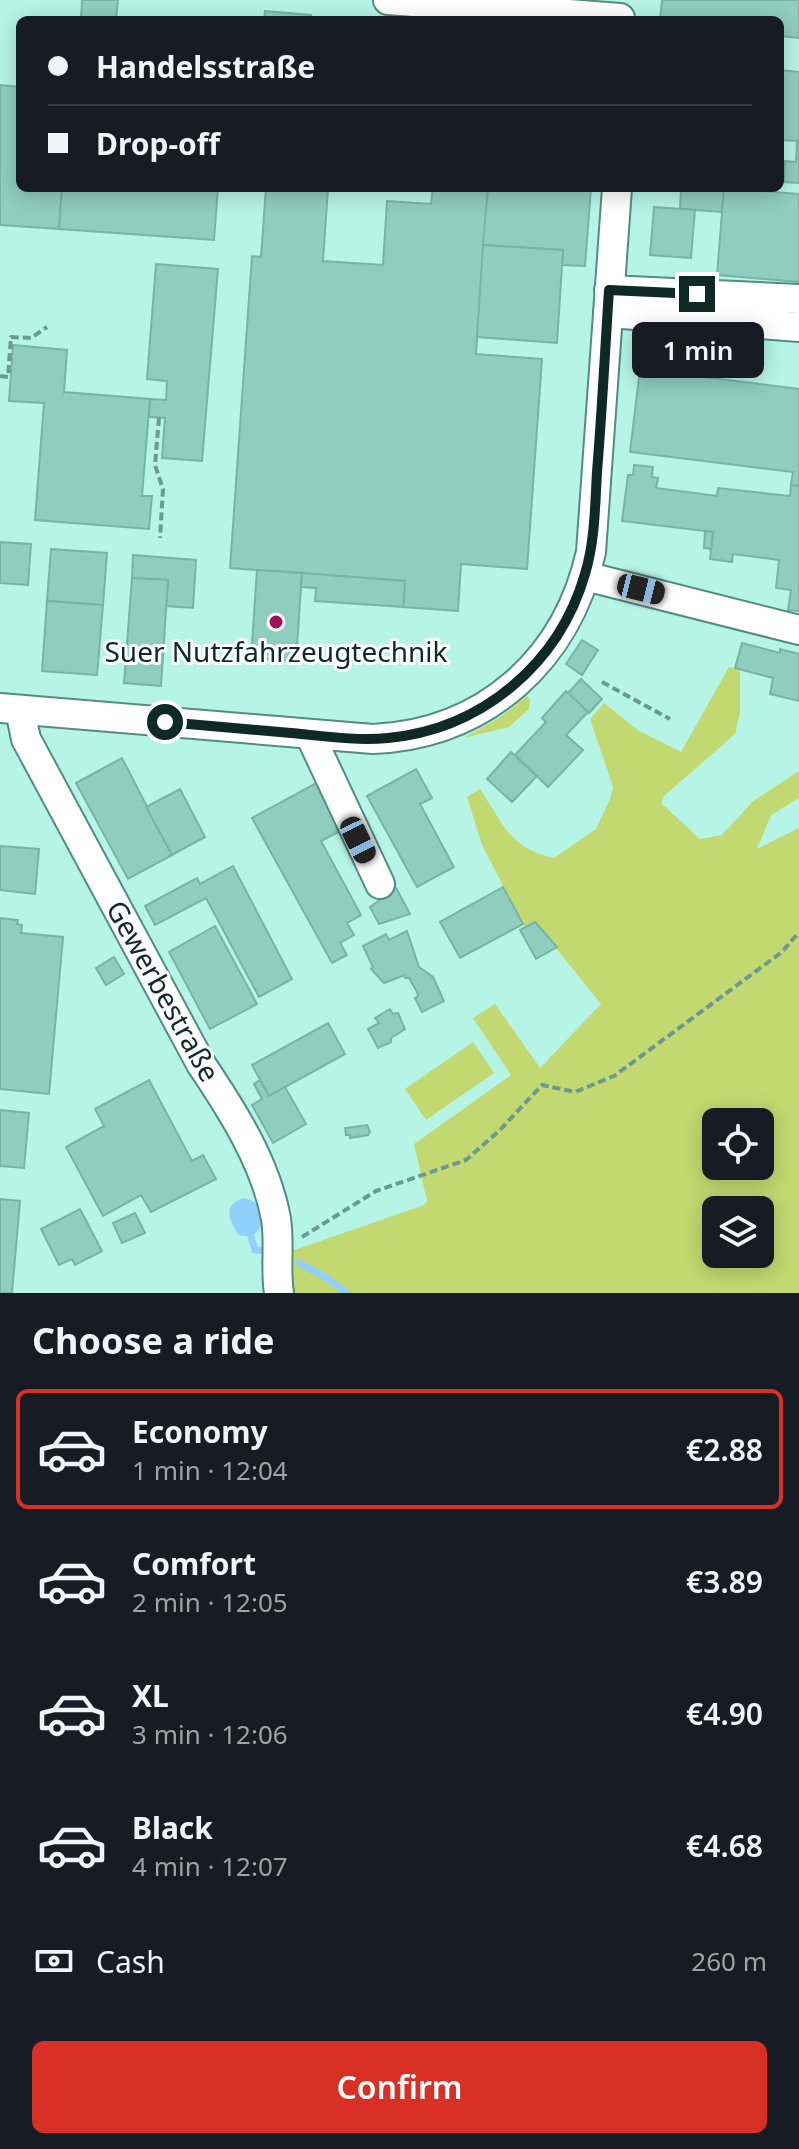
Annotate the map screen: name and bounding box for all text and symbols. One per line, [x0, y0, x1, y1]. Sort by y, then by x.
text: Handelsstraße [96, 46, 315, 87]
text: Drop-off [96, 123, 220, 164]
route end [679, 276, 715, 312]
callout: 1 min [631, 322, 763, 378]
text: 1 min [663, 332, 733, 368]
car [615, 572, 667, 606]
marker: Suer Nutzfahrzeugtechnik [267, 613, 285, 631]
place label: Suer Nutzfahrzeugtechnik [105, 632, 448, 670]
route start [147, 704, 183, 740]
car [337, 813, 379, 867]
street label: Gewerbestraße [98, 893, 229, 1088]
map controls [702, 1108, 774, 1268]
button: locate [702, 1108, 774, 1180]
button: layers [702, 1196, 774, 1268]
text: Choose a ride [32, 1316, 274, 1365]
text: Economy [132, 1411, 268, 1452]
icon: car [36, 1413, 108, 1485]
text: €2.88 [686, 1429, 763, 1470]
text: 1 min · 12:04 [132, 1452, 288, 1488]
text: Comfort [132, 1543, 256, 1584]
icon: car [36, 1545, 108, 1617]
text: €3.89 [686, 1561, 763, 1602]
text: 2 min · 12:05 [132, 1584, 288, 1620]
text: XL [132, 1675, 169, 1716]
icon: car [36, 1677, 108, 1749]
text: €4.90 [686, 1693, 763, 1734]
text: 3 min · 12:06 [132, 1716, 288, 1752]
text: Black [132, 1807, 213, 1848]
icon: car [36, 1809, 108, 1881]
text: €4.68 [686, 1825, 763, 1866]
text: 4 min · 12:07 [132, 1848, 288, 1884]
icon: cash [32, 1939, 76, 1983]
text: Cash [96, 1941, 165, 1982]
text: 260 m [691, 1943, 767, 1979]
button: Confirm [32, 2041, 767, 2133]

